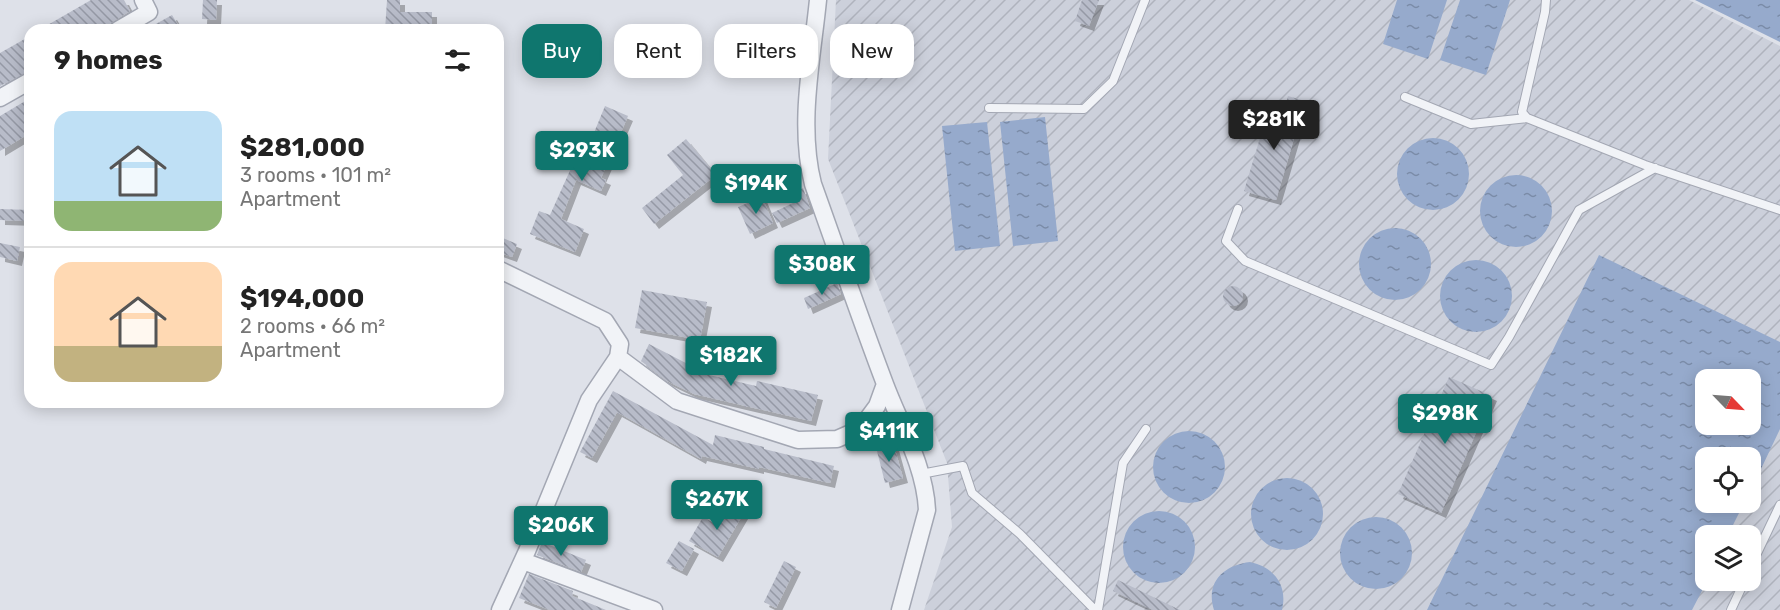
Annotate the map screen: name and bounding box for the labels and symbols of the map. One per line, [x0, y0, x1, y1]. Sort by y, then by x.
pin: $281K [1232, 100, 1316, 151]
pin: $293K [540, 131, 624, 182]
pin: $194K [714, 164, 798, 215]
pin: $308K [780, 245, 864, 296]
pin: $182K [689, 336, 773, 387]
north arrow [1695, 369, 1761, 435]
pin: $298K [1403, 394, 1487, 445]
pin: $411K [847, 412, 931, 463]
pin: $267K [675, 480, 759, 531]
pin: $206K [519, 506, 603, 557]

